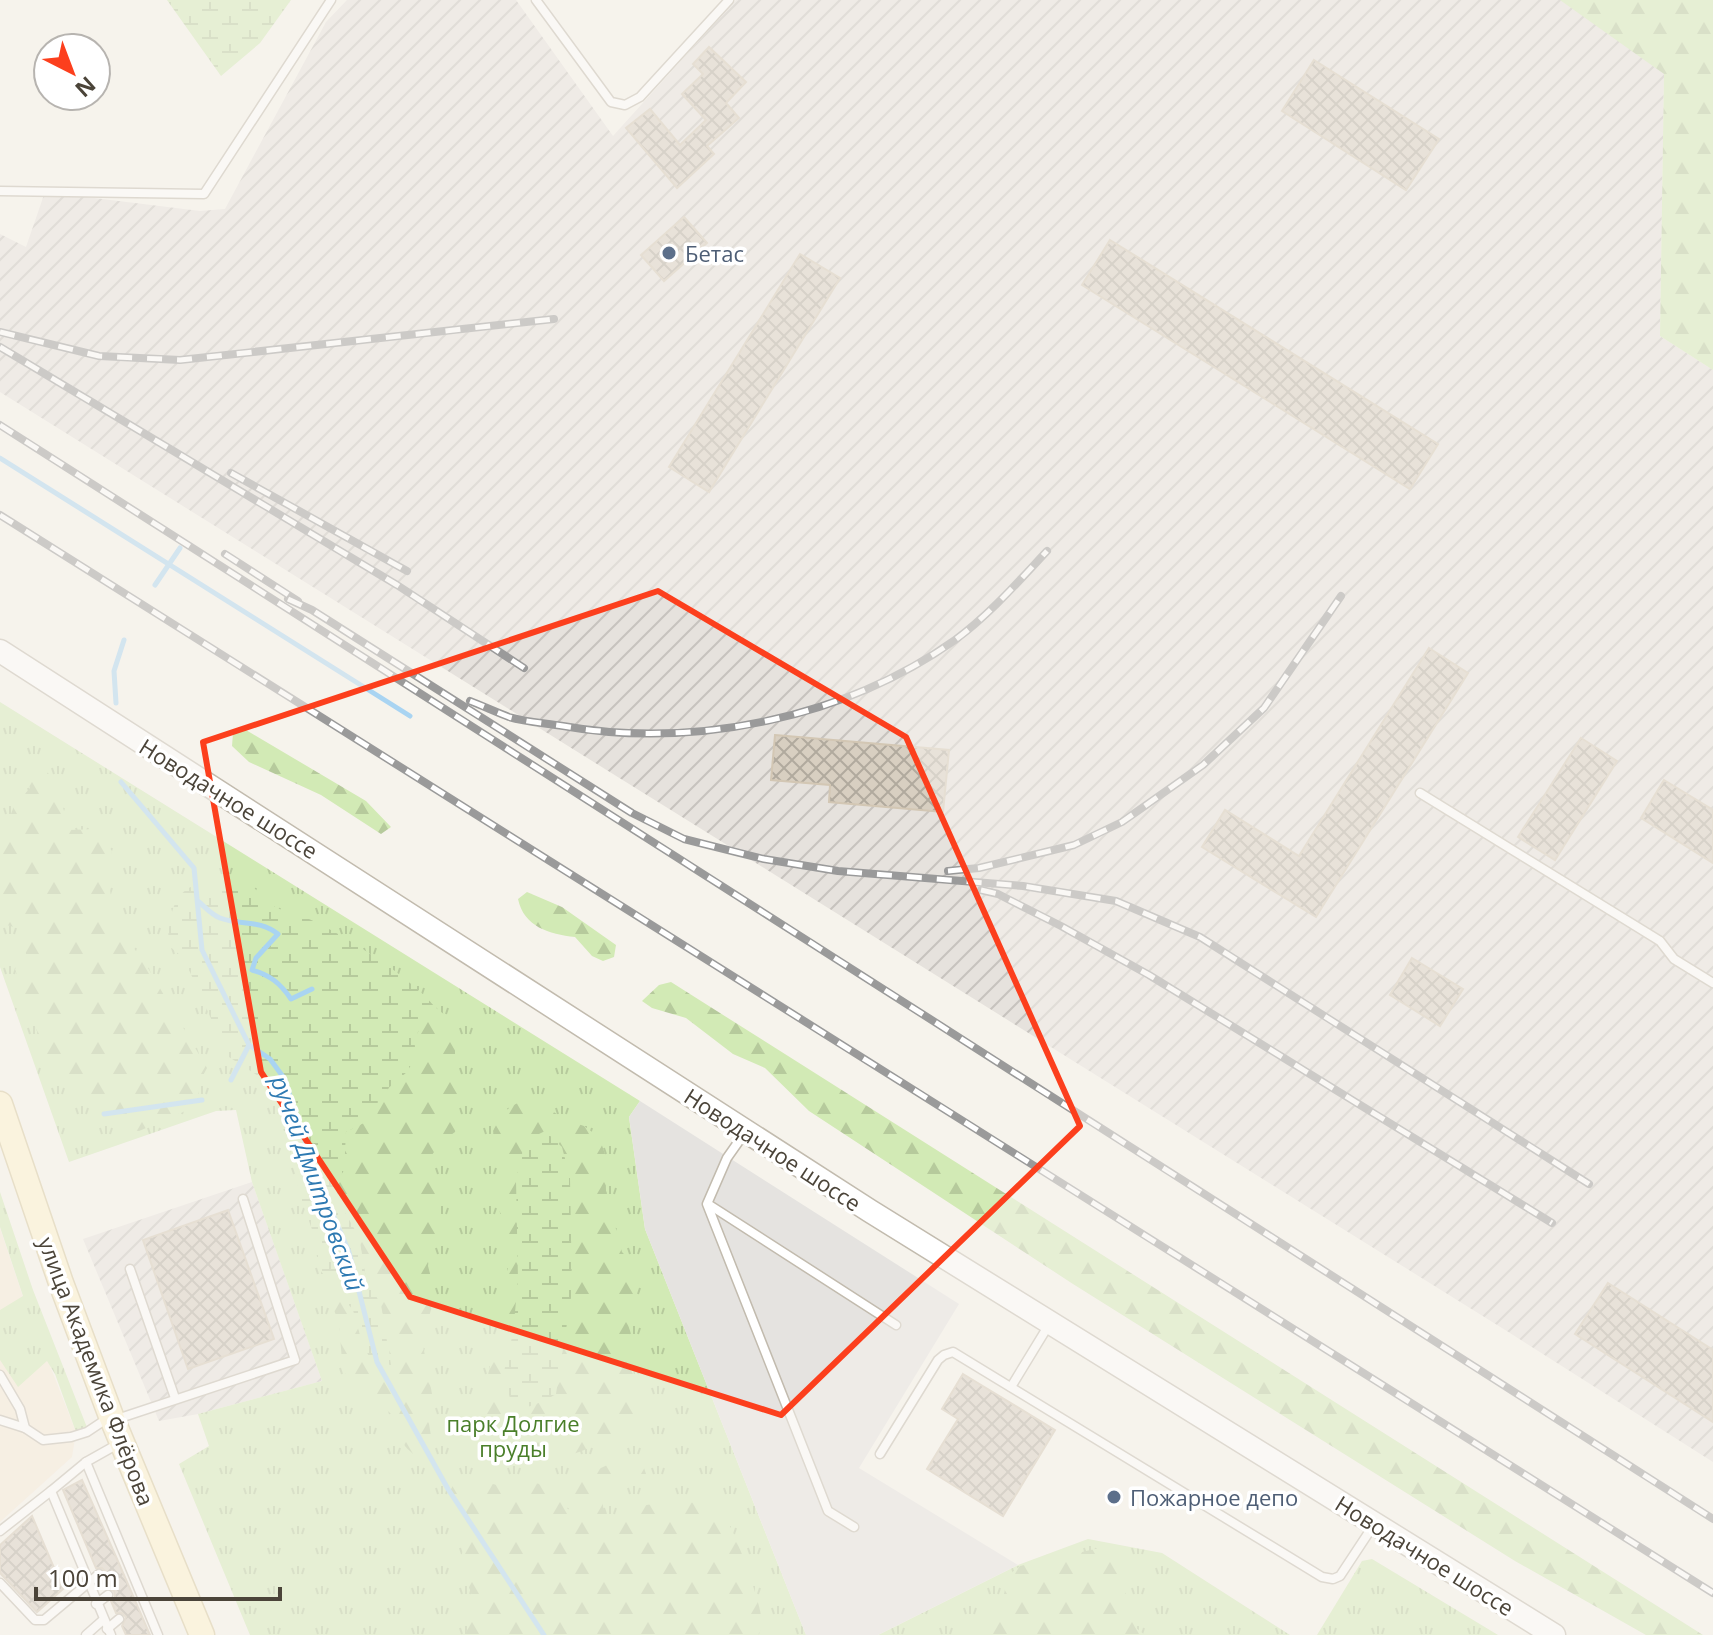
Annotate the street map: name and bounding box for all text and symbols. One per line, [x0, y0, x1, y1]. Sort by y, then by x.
north arrow [32, 32, 112, 112]
text: N [69, 70, 103, 105]
place label: Бетас [685, 238, 744, 268]
marker: Бетас [660, 244, 678, 262]
street label: Новодачное шоссе [134, 731, 324, 865]
water label: ручей Дмитровский [263, 1070, 372, 1295]
street label: Новодачное шоссе [679, 1081, 867, 1217]
street label: улица Академика Флёрова [32, 1232, 162, 1510]
park label: парк Долгие пруды [446, 1408, 580, 1463]
place label: Пожарное депо [1130, 1482, 1298, 1512]
marker: Пожарное депо [1105, 1488, 1123, 1506]
street label: Новодачное шоссе [1330, 1488, 1520, 1622]
scale bar [36, 1551, 280, 1601]
text: 100 m [48, 1561, 118, 1594]

